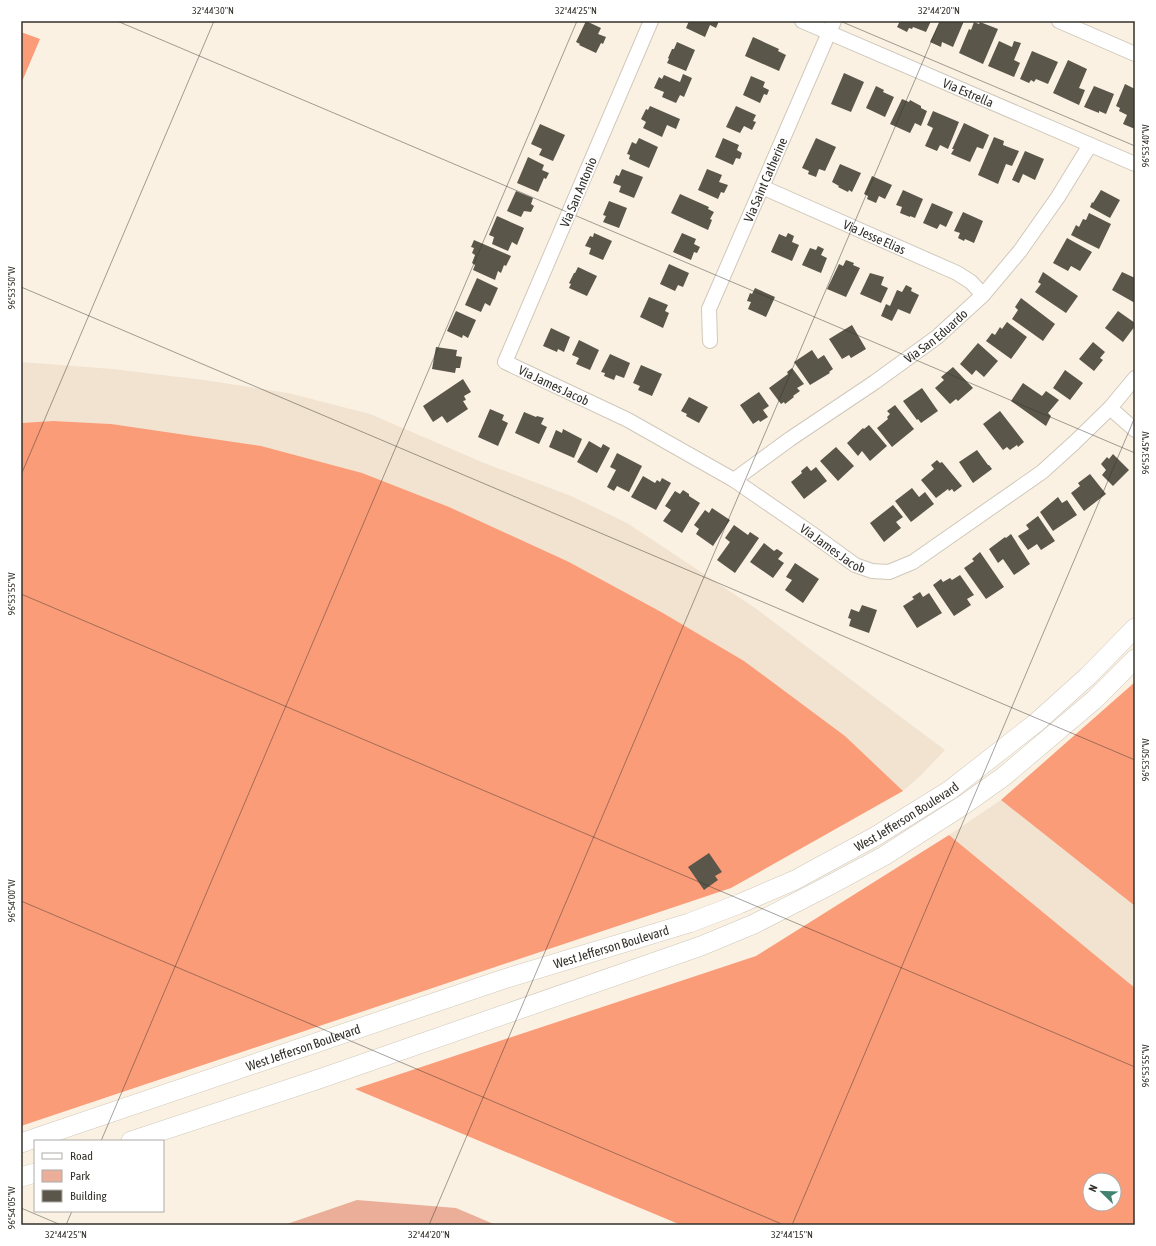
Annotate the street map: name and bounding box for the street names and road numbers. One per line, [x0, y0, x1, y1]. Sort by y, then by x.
street label: Via Estrella [940, 75, 996, 110]
street label: Via Saint Catherine [741, 135, 791, 224]
street label: Via San Antonio [557, 155, 600, 229]
street label: Via Jesse Elias [841, 217, 908, 258]
street label: Via San Eduardo [901, 306, 971, 366]
street label: Via James Jacob [516, 362, 591, 409]
street label: Via James Jacob [797, 521, 867, 576]
street label: West Jefferson Boulevard [852, 779, 962, 854]
street label: West Jefferson Boulevard [552, 923, 671, 972]
street label: West Jefferson Boulevard [244, 1021, 362, 1074]

